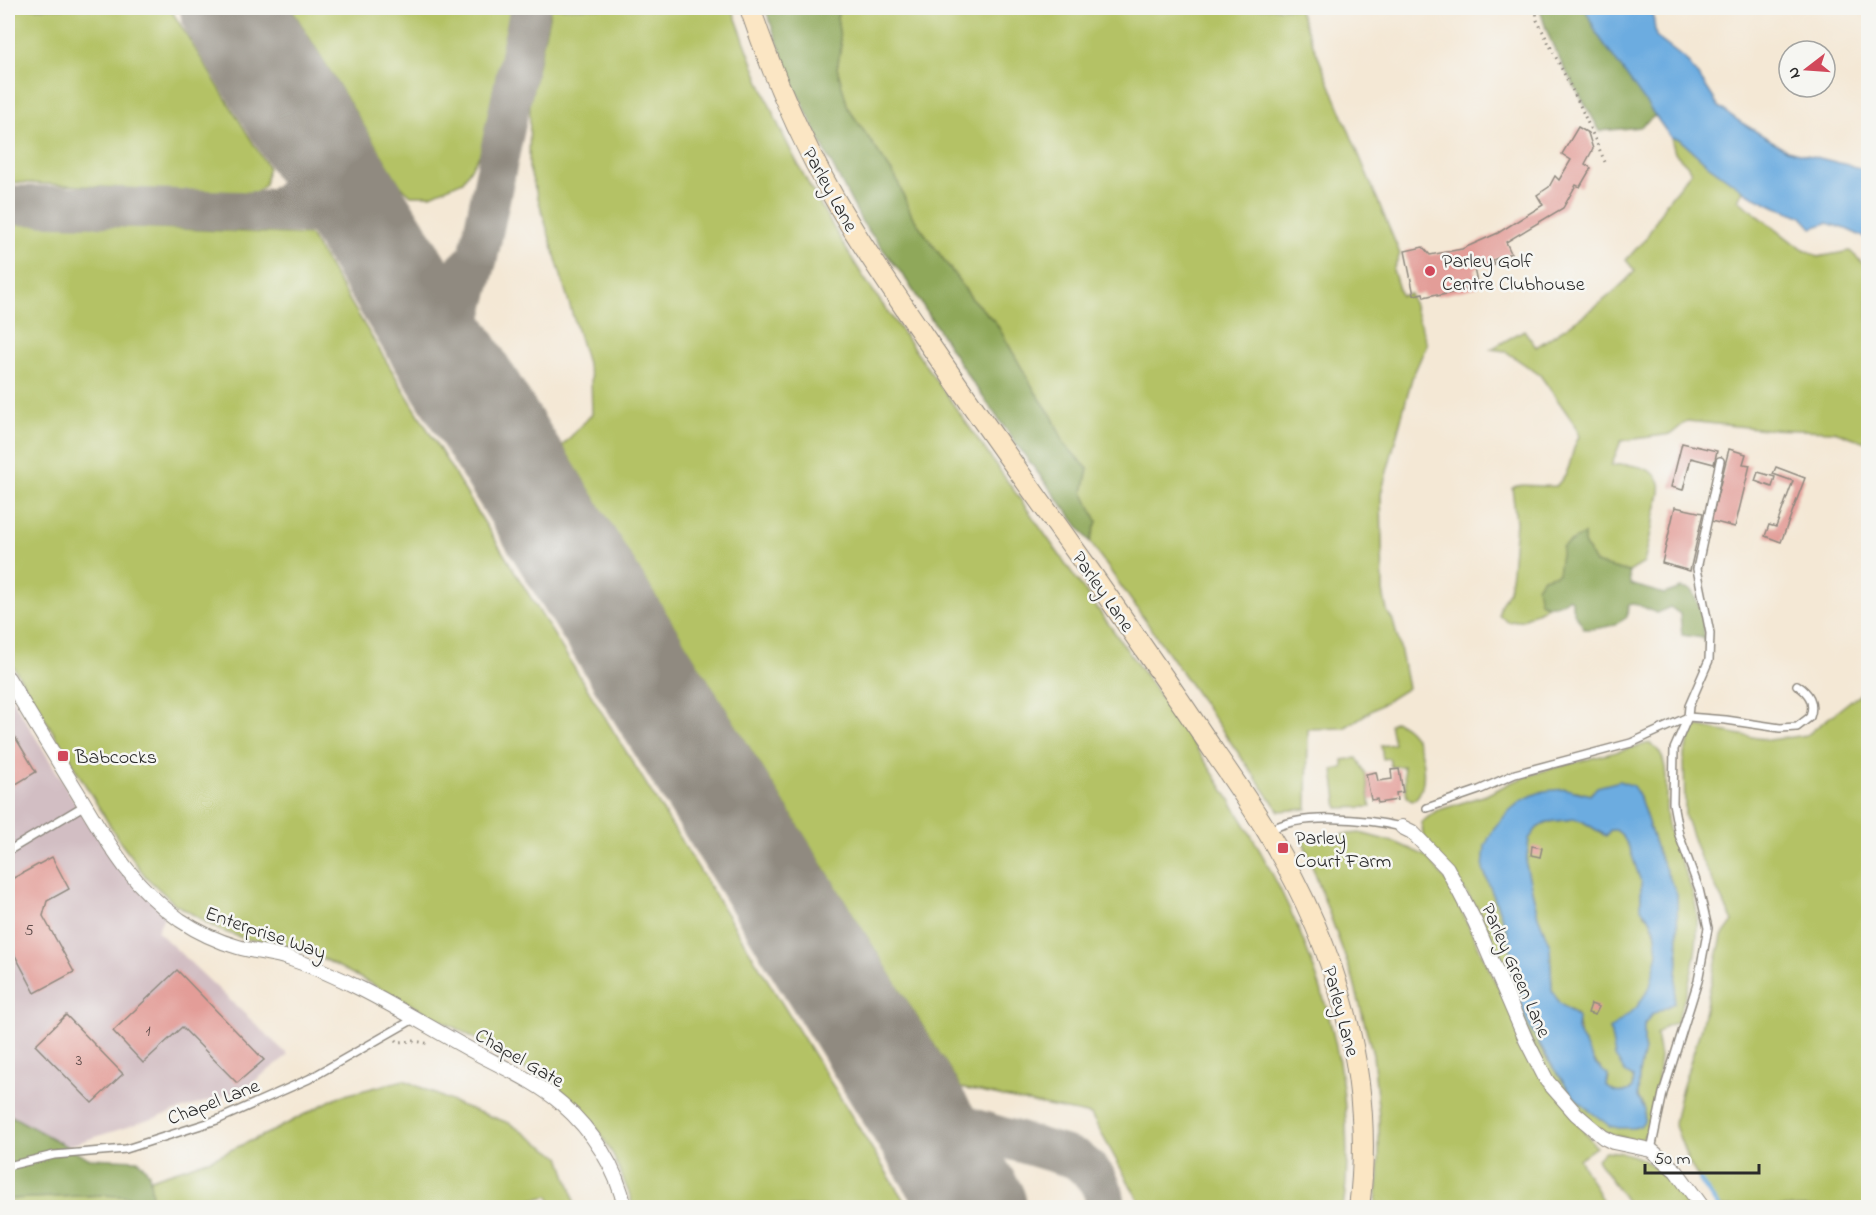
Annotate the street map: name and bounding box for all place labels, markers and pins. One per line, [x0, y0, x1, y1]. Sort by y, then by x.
place label: Parley Golf Centre Clubhouse [1442, 248, 1585, 300]
marker: Parley Golf Centre Clubhouse [1423, 264, 1437, 278]
place label: Babcocks [74, 744, 157, 773]
marker: Babcocks [56, 749, 70, 763]
place label: Parley Court Farm [1295, 825, 1391, 877]
marker: Parley Court Farm [1276, 841, 1290, 855]

